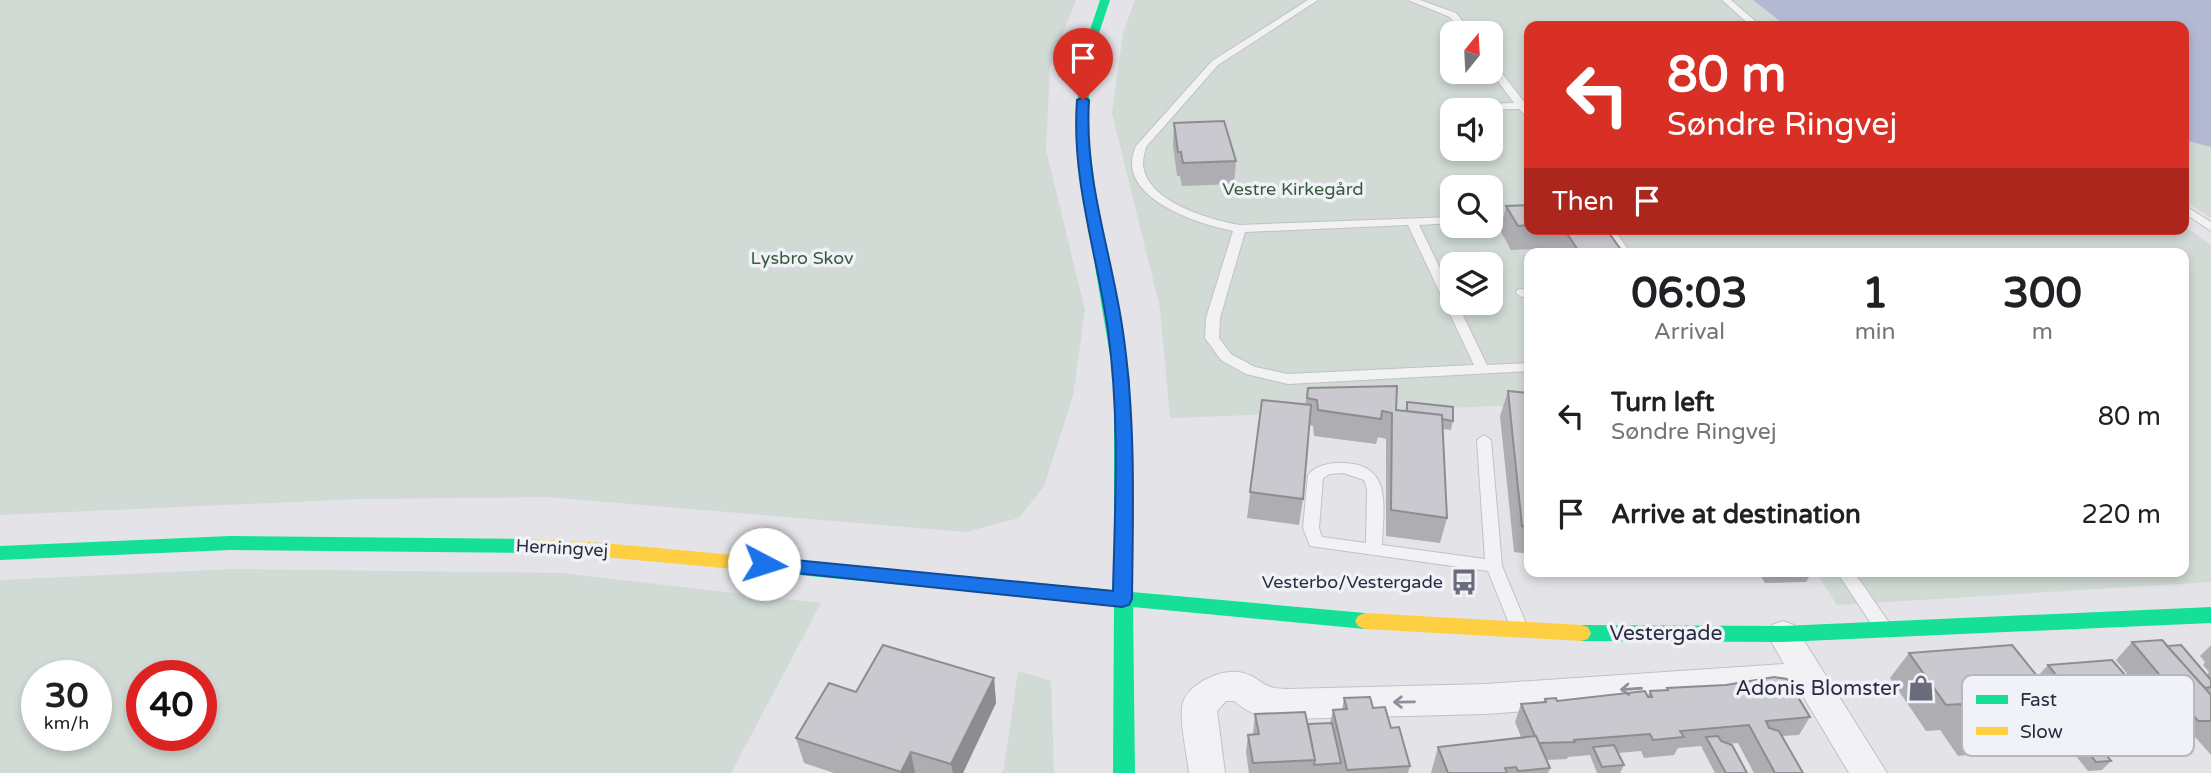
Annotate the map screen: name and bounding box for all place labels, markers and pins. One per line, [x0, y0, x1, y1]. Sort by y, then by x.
pin [1053, 28, 1113, 100]
bus stop icon: Vesterbo/Vestergade [1449, 567, 1479, 597]
place label: Vesterbo/Vestergade [1262, 571, 1443, 593]
shop icon: Adonis Blomster [1906, 673, 1936, 703]
place label: Adonis Blomster [1736, 676, 1900, 701]

